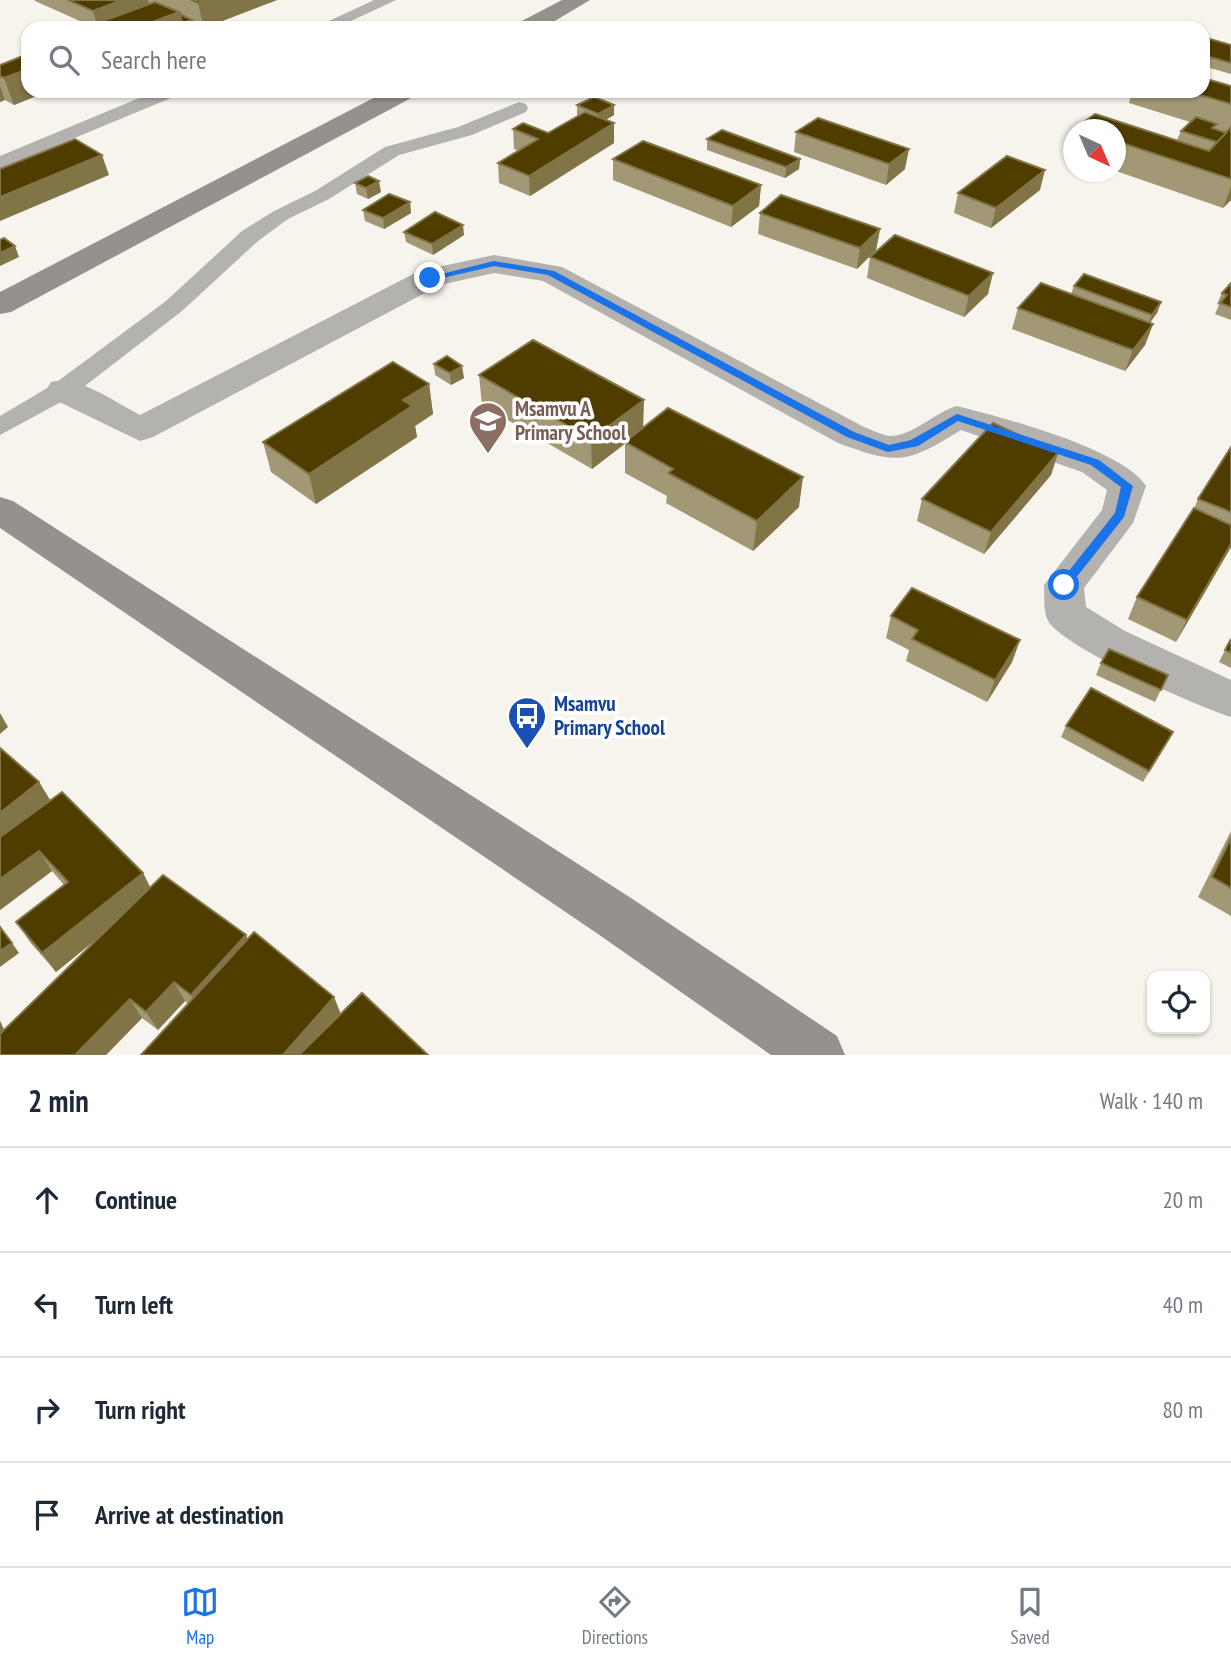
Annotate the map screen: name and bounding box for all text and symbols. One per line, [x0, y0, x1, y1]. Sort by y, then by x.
search box [21, 21, 1210, 98]
icon: search [45, 41, 83, 79]
text: Search here [101, 43, 207, 76]
north arrow [1063, 119, 1126, 182]
route end [414, 262, 445, 293]
place label: Msamvu A Primary School [515, 395, 627, 446]
school or university icon: Msamvu A Primary School [467, 400, 509, 455]
route start [1048, 569, 1079, 600]
place label: Msamvu Primary School [554, 690, 666, 741]
bus stop icon: Msamvu Primary School [506, 695, 548, 750]
map controls [1147, 971, 1210, 1034]
button: locate [1147, 971, 1210, 1034]
text: 2 min [28, 1081, 89, 1120]
text: Walk · 140 m [1100, 1086, 1203, 1115]
icon: ahead [28, 1181, 66, 1219]
text: Continue [95, 1183, 177, 1216]
text: 20 m [1162, 1185, 1203, 1214]
icon: left [28, 1286, 66, 1324]
text: Turn left [95, 1288, 173, 1321]
text: 40 m [1162, 1290, 1203, 1319]
icon: right [28, 1391, 66, 1429]
text: Turn right [95, 1393, 186, 1426]
text: 80 m [1162, 1395, 1203, 1424]
icon: arrive [28, 1496, 66, 1534]
text: Arrive at destination [95, 1498, 284, 1531]
tab: Map [181, 1583, 219, 1649]
tab: Directions [582, 1583, 648, 1649]
tab: Saved [1011, 1583, 1050, 1649]

